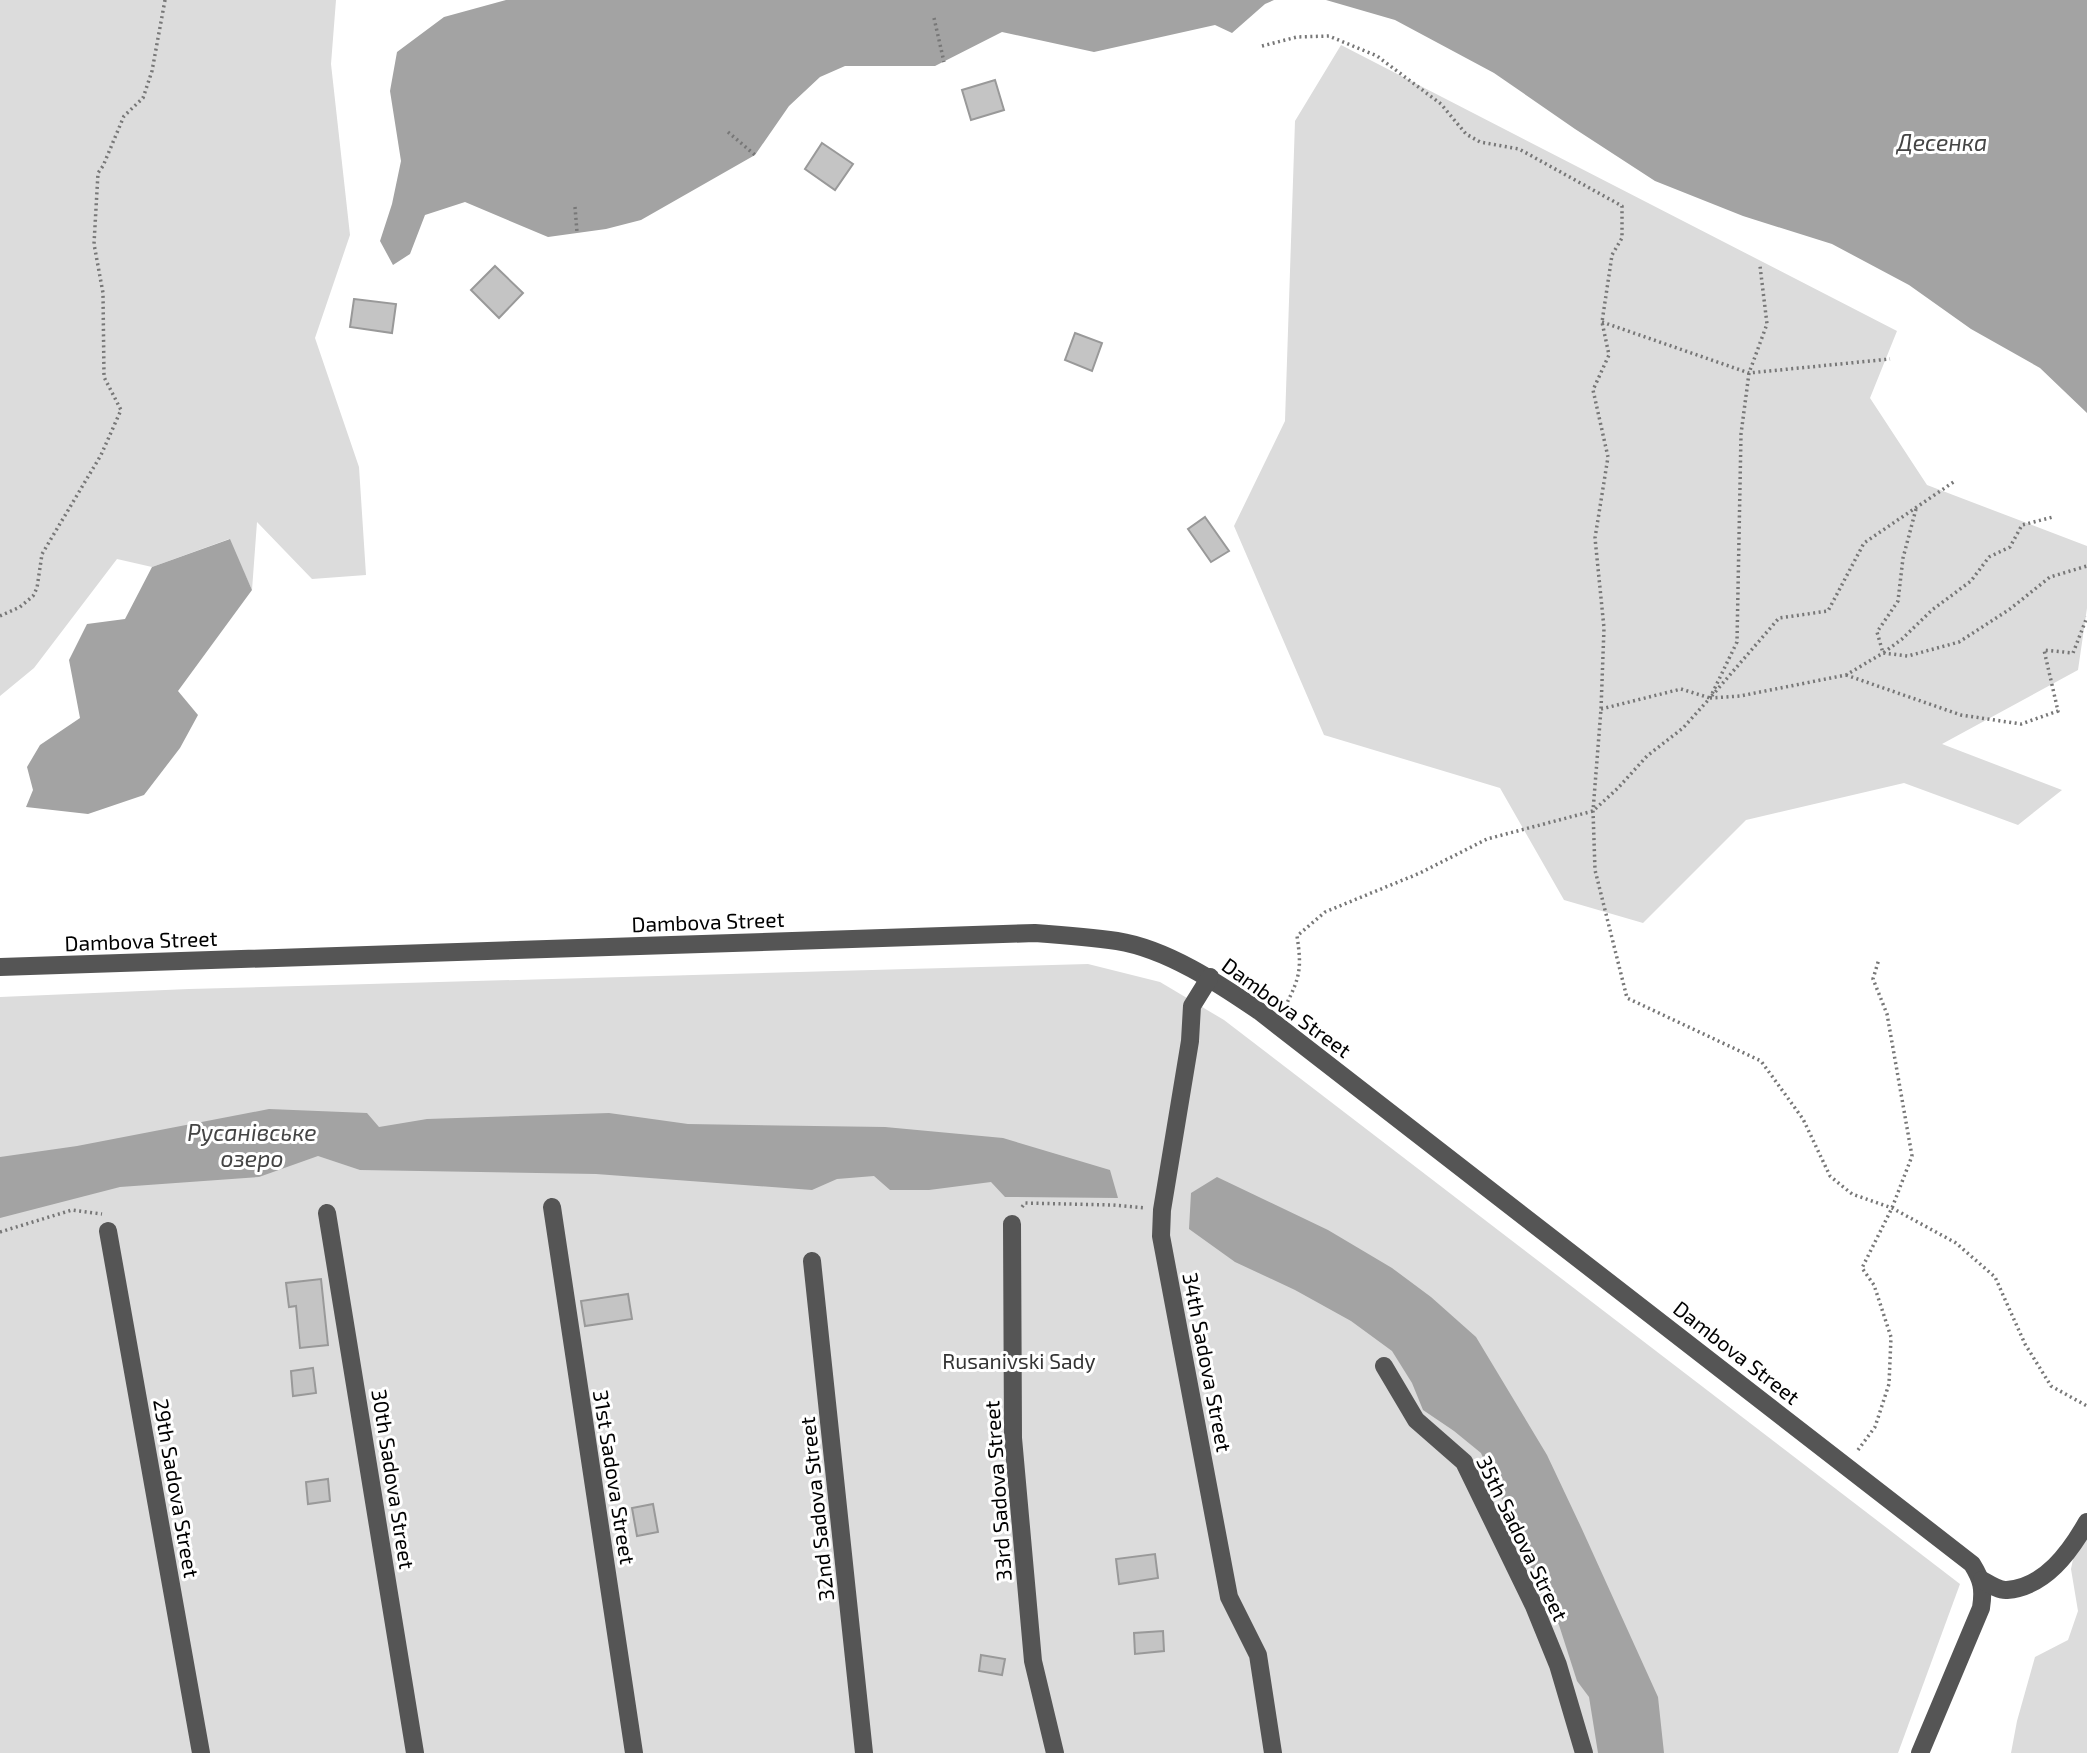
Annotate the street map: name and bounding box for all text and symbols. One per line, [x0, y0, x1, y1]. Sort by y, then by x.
water label: Десенка [1896, 128, 1987, 156]
street label: Dambova Street [631, 906, 785, 936]
street label: Dambova Street [64, 925, 218, 955]
street label: Dambova Street [1218, 952, 1356, 1062]
water label: Русанівське озеро [187, 1118, 317, 1172]
street label: 34th Sadova Street [1178, 1270, 1238, 1454]
street label: Dambova Street [1669, 1295, 1805, 1409]
park label: Rusanivski Sady [942, 1348, 1096, 1373]
street label: 30th Sadova Street [367, 1387, 421, 1571]
street label: 31st Sadova Street [589, 1388, 641, 1566]
street label: 29th Sadova Street [149, 1396, 205, 1580]
street label: 33rd Sadova Street [978, 1400, 1016, 1582]
street label: 32nd Sadova Street [794, 1416, 838, 1602]
street label: 35th Sadova Street [1472, 1451, 1574, 1625]

